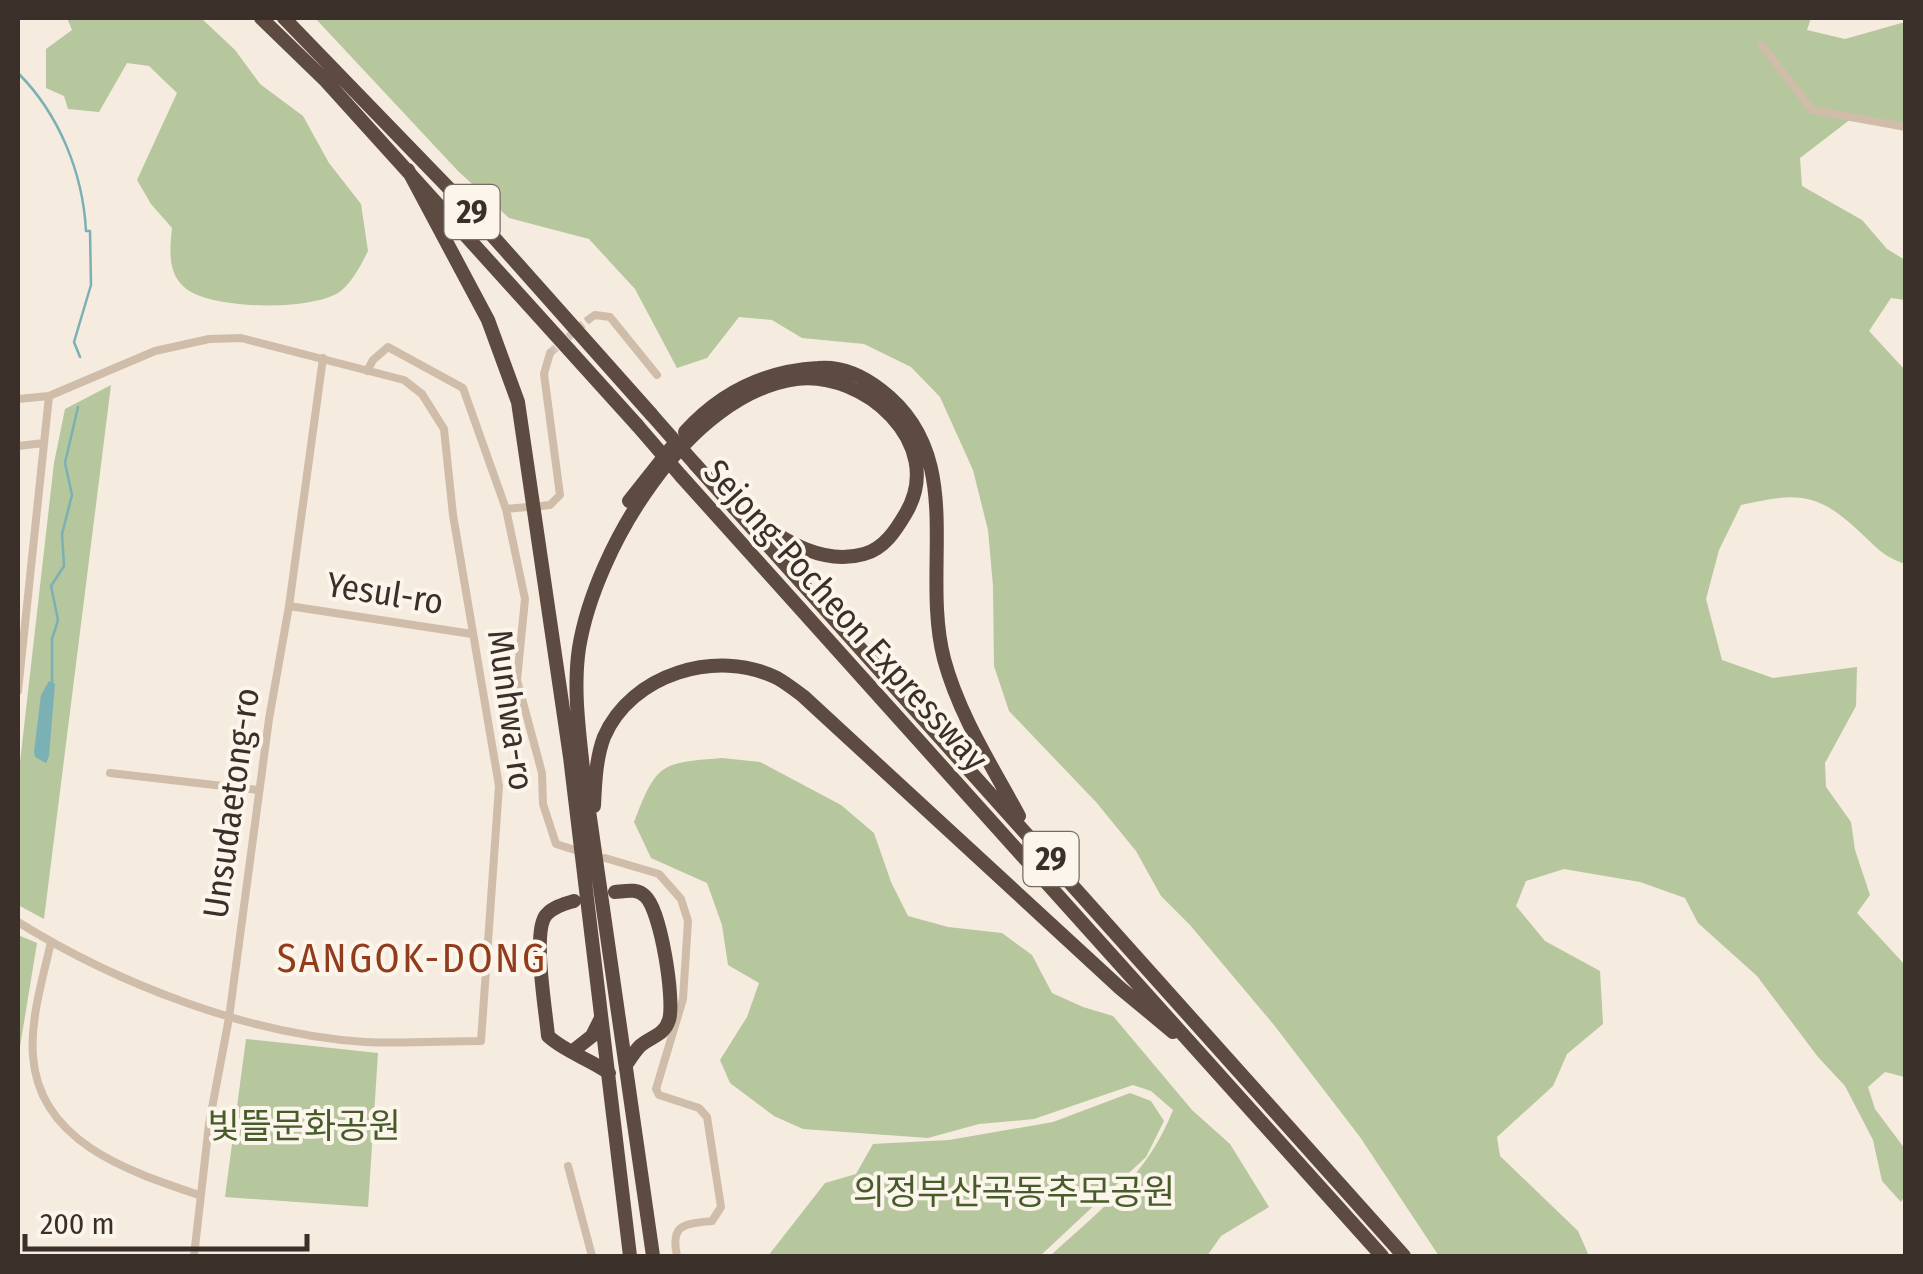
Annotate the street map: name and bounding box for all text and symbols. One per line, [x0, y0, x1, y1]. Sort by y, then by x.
road number: 29 [444, 185, 500, 239]
street label: Sejong-Pocheon Expressway [695, 451, 997, 779]
street label: Yesul-ro [324, 563, 446, 623]
street label: Munhwa-ro [479, 627, 543, 793]
street label: Unsudaetong-ro [194, 685, 268, 921]
road number: 29 [1024, 832, 1078, 886]
district label: SANGOK-DONG [277, 935, 547, 983]
park label: 빛뜰문화공원 [207, 1105, 401, 1147]
park label: 의정부산곡동추모공원 [853, 1171, 1175, 1213]
scale bar [25, 1189, 308, 1251]
text: 200 m [40, 1206, 115, 1242]

